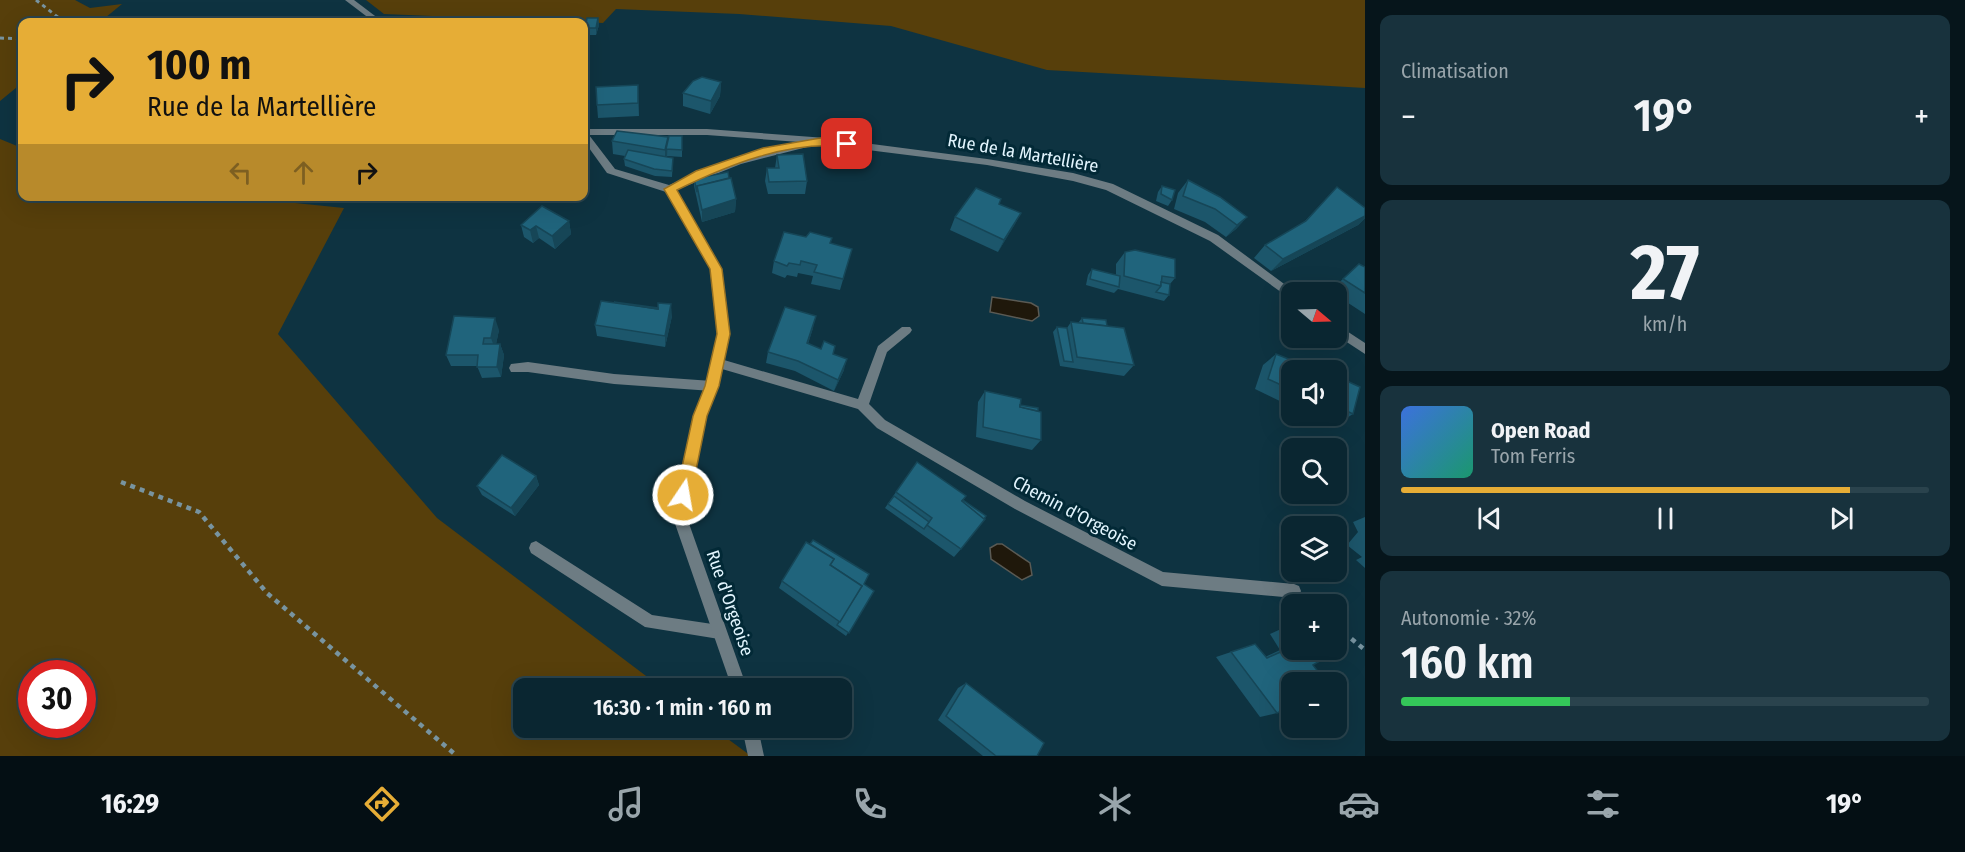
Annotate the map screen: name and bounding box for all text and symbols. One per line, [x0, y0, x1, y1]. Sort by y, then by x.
text: 100 m [147, 40, 251, 90]
icon: right [48, 42, 126, 120]
text: Climatisation [1401, 59, 1509, 83]
text: 19° [1634, 89, 1696, 143]
text: Rue de la Martellière [147, 91, 376, 123]
text: − [1401, 97, 1416, 137]
text: + [1914, 97, 1929, 137]
pin [821, 118, 872, 169]
icon: arrive [830, 127, 863, 160]
street label: Rue de la Martellière [946, 129, 1100, 177]
icon: left [224, 156, 257, 189]
icon: ahead [287, 156, 320, 189]
icon: right [350, 156, 383, 189]
text: 27 [1631, 226, 1699, 320]
north arrow [1281, 282, 1347, 348]
map controls [1281, 282, 1347, 738]
text: km/h [1643, 312, 1687, 336]
button: sound [1281, 360, 1347, 426]
text: Open Road [1491, 417, 1591, 444]
button: search [1281, 438, 1347, 504]
text: Tom Ferris [1491, 444, 1575, 468]
position arrow [651, 463, 715, 527]
street label: Chemin d'Orgeoise [1009, 471, 1141, 555]
icon: previous [1473, 502, 1506, 535]
icon: pause [1649, 502, 1682, 535]
icon: next [1825, 502, 1858, 535]
button: layers [1281, 516, 1347, 582]
street label: Rue d'Orgeoise [702, 547, 758, 659]
button: + [1281, 594, 1347, 660]
text: Autonomie · 32% [1401, 606, 1536, 630]
text: 160 km [1401, 636, 1534, 690]
speed limit sign: 30 [18, 660, 96, 738]
button: − [1281, 672, 1347, 738]
text: 16:30 · 1 min · 160 m [593, 694, 772, 721]
icon: directions [361, 783, 403, 825]
icon: music [605, 783, 647, 825]
icon: phone [849, 783, 891, 825]
icon: climate [1094, 783, 1136, 825]
icon: car [1338, 783, 1380, 825]
icon: filters [1582, 783, 1624, 825]
text: 16:29 [101, 788, 159, 820]
text: 19° [1826, 788, 1864, 820]

